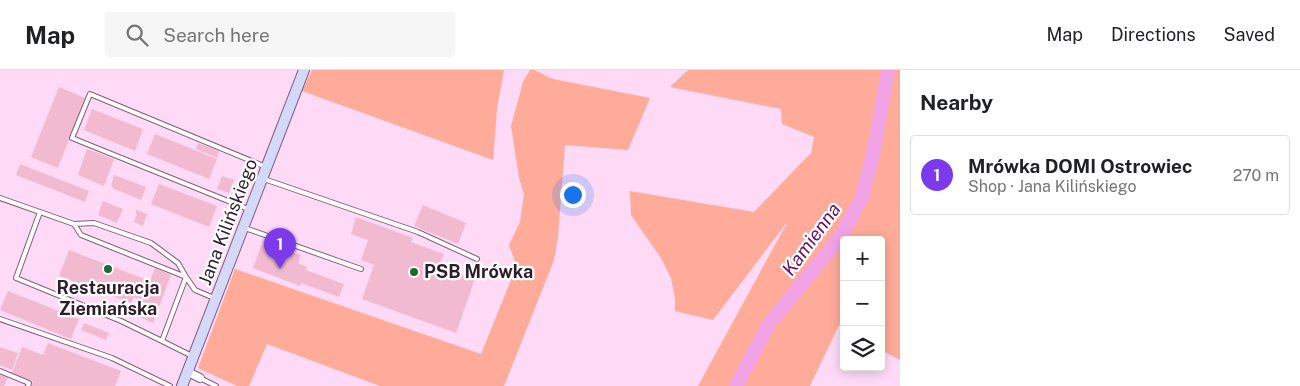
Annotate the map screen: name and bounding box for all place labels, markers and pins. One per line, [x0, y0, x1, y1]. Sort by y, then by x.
pin: 1 [264, 228, 296, 269]
place label: PSB Mrówka [424, 261, 533, 282]
marker: Restauracja Ziemiańska [102, 263, 114, 275]
marker: PSB Mrówka [408, 266, 420, 278]
place label: Restauracja Ziemiańska [56, 277, 160, 319]

